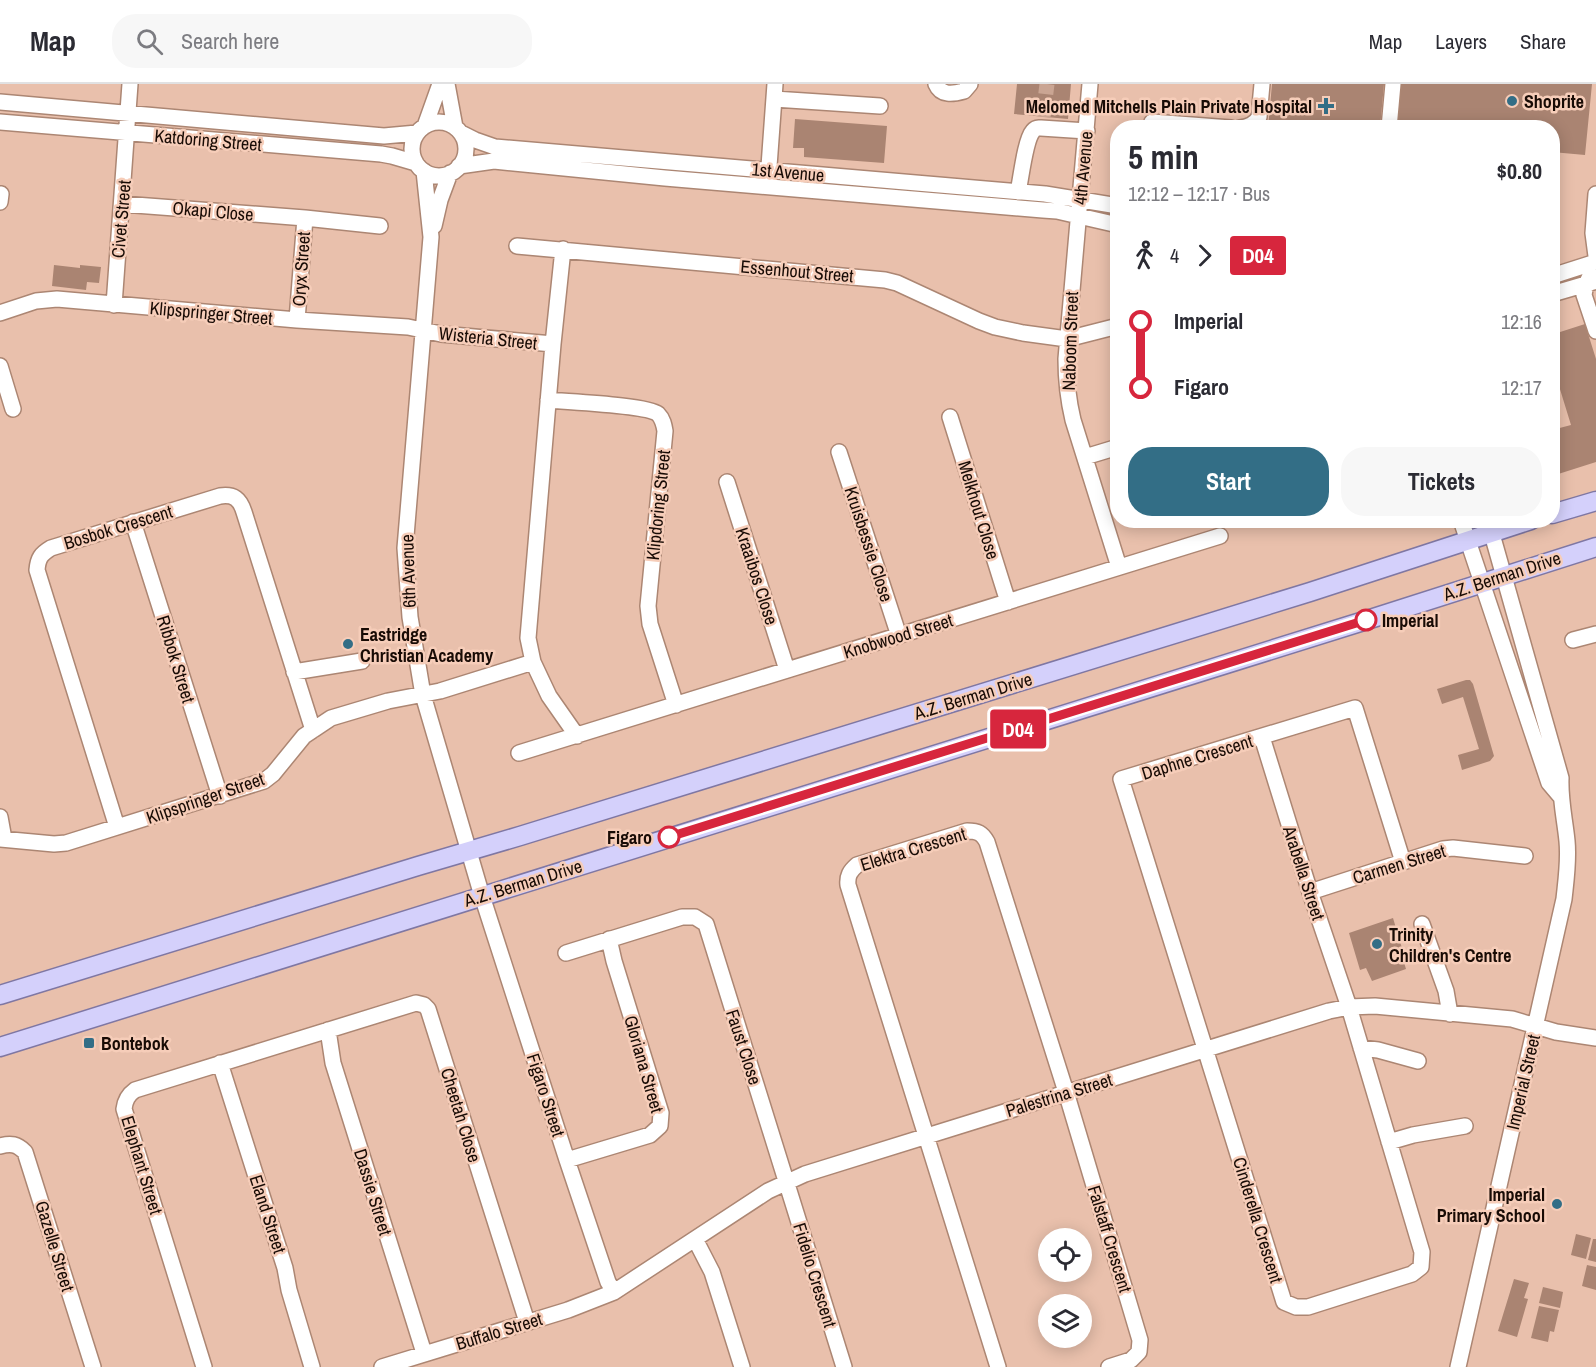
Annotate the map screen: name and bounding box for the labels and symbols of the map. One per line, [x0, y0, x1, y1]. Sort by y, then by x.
place label: Shoprite [1524, 89, 1584, 114]
place label: Melomed Mitchells Plain Private Hospital [1026, 94, 1312, 119]
marker: Shoprite [1505, 94, 1519, 108]
marker: Melomed Mitchells Plain Private Hospital [1317, 97, 1335, 115]
street label: Katdoring Street [153, 123, 263, 157]
street label: 4th Avenue [1067, 130, 1099, 206]
street label: 1st Avenue [751, 156, 825, 188]
street label: Civet Street [105, 179, 137, 259]
street label: Okapi Close [171, 195, 255, 227]
street label: Oryx Street [286, 231, 316, 307]
street label: Essenhout Street [740, 254, 854, 288]
street label: Naboom Street [1056, 291, 1084, 391]
street label: Klipspringer Street [149, 295, 273, 331]
street label: Wisteria Street [438, 320, 538, 356]
street label: Klipdoring Street [640, 449, 676, 561]
street label: Melkhout Close [952, 458, 1006, 562]
street label: Kruisbessie Close [839, 483, 899, 605]
street label: Bosbok Crescent [61, 499, 175, 555]
street label: Kraaibos Close [730, 524, 784, 628]
street label: 6th Avenue [394, 534, 422, 608]
street label: A.Z. Berman Drive [1439, 545, 1564, 607]
street label: Knobwood Street [840, 607, 956, 665]
place label: Imperial [1382, 608, 1439, 633]
marker: Imperial [1355, 609, 1377, 631]
street label: Ribbok Street [151, 612, 201, 706]
place label: Eastridge Christian Academy [360, 622, 494, 668]
marker: Eastridge Christian Academy [341, 637, 355, 651]
street label: A.Z. Berman Drive [910, 666, 1035, 726]
line badge: D04 [984, 710, 1052, 748]
street label: Daphne Crescent [1138, 728, 1256, 786]
street label: Klipspringer Street [143, 766, 267, 830]
street label: Elektra Crescent [857, 821, 969, 877]
street label: Arabella Street [1277, 822, 1331, 923]
place label: Figaro [607, 825, 652, 850]
marker: Figaro [658, 826, 680, 848]
street label: Carmen Street [1349, 838, 1449, 890]
street label: A.Z. Berman Drive [460, 853, 585, 913]
place label: Trinity Children's Centre [1389, 922, 1511, 968]
marker: Trinity Children's Centre [1370, 937, 1384, 951]
street label: Faust Close [720, 1006, 768, 1088]
street label: Gloriana Street [618, 1012, 670, 1116]
place label: Bontebok [101, 1031, 170, 1056]
street label: Imperial Street [1500, 1032, 1546, 1132]
marker: Bontebok [82, 1036, 96, 1050]
street label: Figaro Street [521, 1050, 571, 1140]
street label: Cheetah Close [435, 1065, 487, 1165]
street label: Palestrina Street [1003, 1067, 1115, 1123]
street label: Elephant Street [115, 1113, 169, 1217]
street label: Dassie Street [348, 1146, 398, 1238]
street label: Cinderella Crescent [1227, 1154, 1289, 1286]
street label: Eland Street [244, 1172, 292, 1256]
street label: Falstaff Crescent [1082, 1182, 1138, 1296]
place label: Imperial Primary School [1437, 1182, 1545, 1228]
marker: Imperial Primary School [1550, 1197, 1564, 1211]
street label: Gazelle Street [29, 1198, 81, 1294]
street label: Fidelio Crescent [787, 1220, 843, 1330]
street label: Buffalo Street [453, 1306, 545, 1356]

